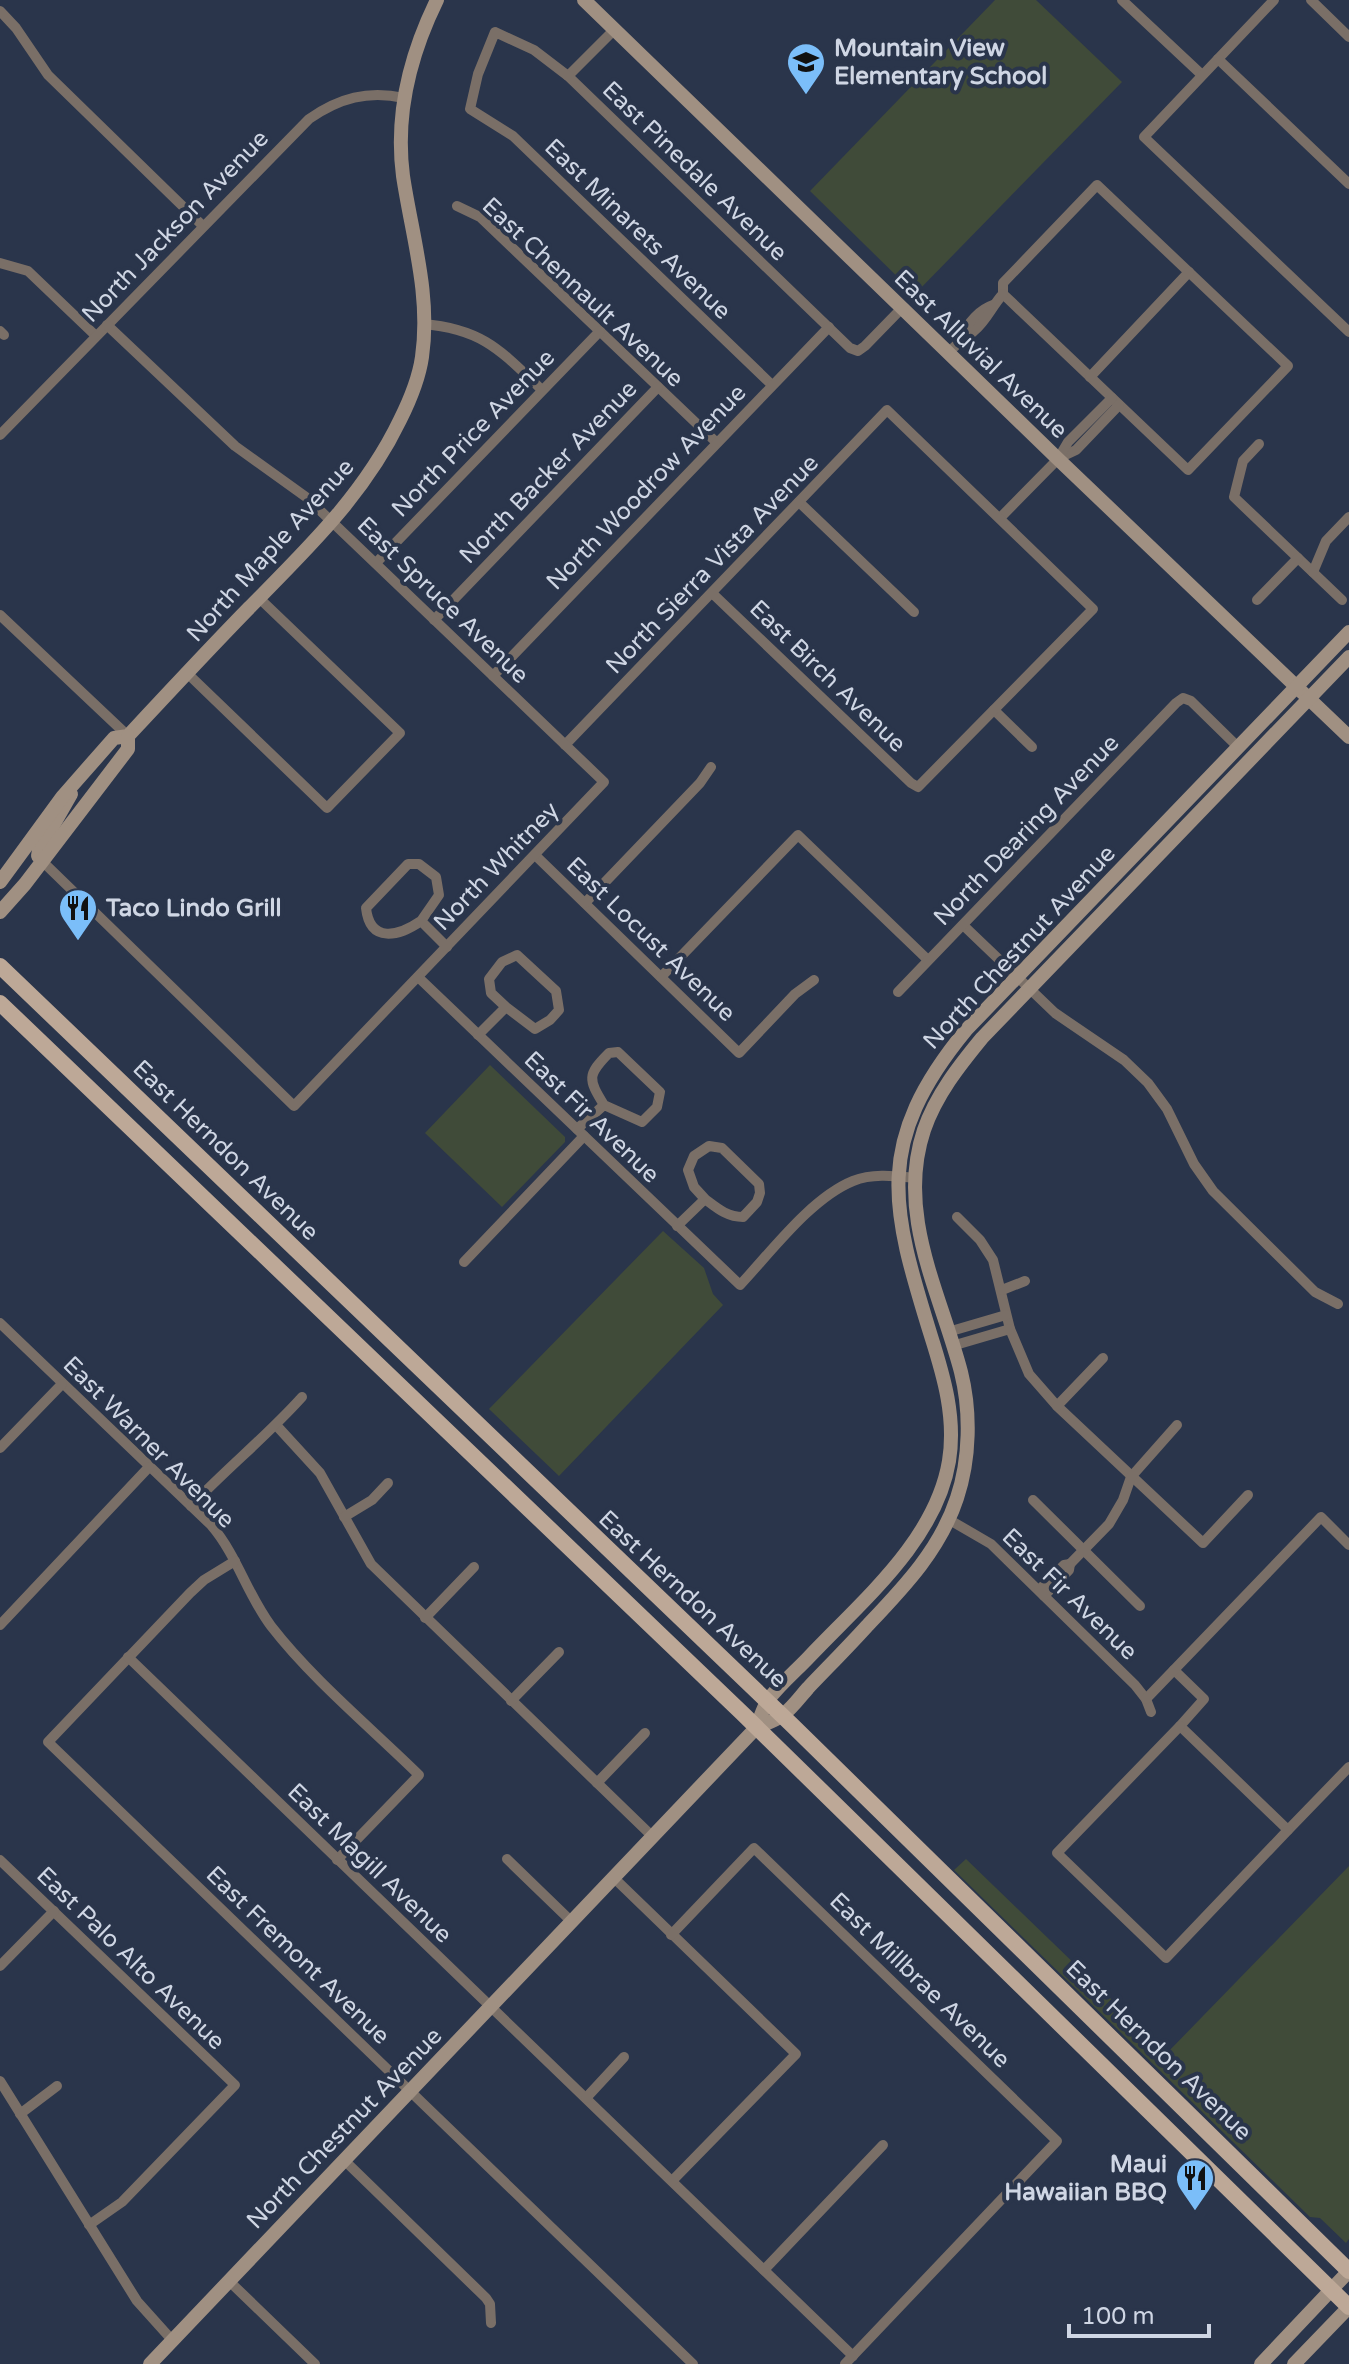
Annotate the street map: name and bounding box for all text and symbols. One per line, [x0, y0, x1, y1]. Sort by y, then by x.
place label: Mountain View Elementary School [834, 34, 1047, 91]
school or university icon: Mountain View Elementary School [785, 41, 827, 96]
street label: East Pinedale Avenue [596, 76, 793, 267]
street label: North Jackson Avenue [76, 124, 275, 329]
street label: East Minarets Avenue [538, 133, 737, 326]
street label: East Chennault Avenue [476, 191, 689, 393]
street label: East Alluvial Avenue [888, 264, 1073, 445]
street label: North Price Avenue [386, 343, 561, 523]
street label: North Backer Avenue [453, 375, 643, 570]
street label: North Woodrow Avenue [541, 378, 752, 596]
street label: North Sierra Vista Avenue [600, 449, 825, 680]
street label: North Maple Avenue [181, 453, 360, 648]
street label: East Spruce Avenue [351, 511, 535, 690]
street label: East Birch Avenue [743, 594, 912, 758]
street label: North Dearing Avenue [928, 729, 1125, 932]
street label: North Whitney [428, 796, 565, 937]
street label: North Chestnut Avenue [917, 839, 1122, 1055]
street label: East Locust Avenue [560, 851, 741, 1028]
restaurant icon: Taco Lindo Grill [57, 887, 99, 942]
place label: Taco Lindo Grill [105, 894, 281, 923]
street label: East Fir Avenue [518, 1045, 665, 1189]
street label: East Herndon Avenue [127, 1054, 325, 1247]
street label: East Warner Avenue [57, 1350, 241, 1534]
street label: East Herndon Avenue [592, 1504, 793, 1694]
street label: East Fir Avenue [996, 1522, 1143, 1666]
street label: East Magill Avenue [281, 1777, 458, 1949]
street label: East Fremont Avenue [200, 1860, 396, 2051]
street label: East Palo Alto Avenue [30, 1861, 231, 2056]
street label: East Millbrae Avenue [823, 1887, 1016, 2074]
street label: East Herndon Avenue [1060, 1954, 1258, 2147]
street label: North Chestnut Avenue [241, 2022, 448, 2235]
place label: Maui Hawaiian BBQ [1004, 2150, 1167, 2207]
restaurant icon: Maui Hawaiian BBQ [1174, 2157, 1216, 2212]
scale bar [1069, 2288, 1209, 2338]
text: 100 m [1081, 2302, 1155, 2331]

